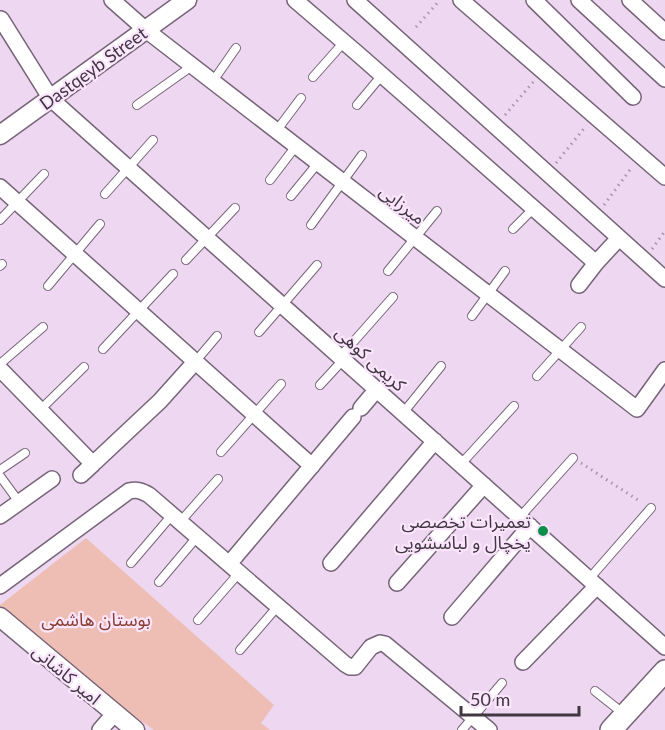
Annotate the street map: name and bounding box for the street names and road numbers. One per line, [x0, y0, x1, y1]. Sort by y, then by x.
street label: Dastqeyb Street [35, 21, 151, 114]
street label: میرزایی [375, 179, 430, 230]
street label: کریمی کوهی [331, 321, 411, 396]
street label: امیر کاشانی [28, 639, 106, 710]

